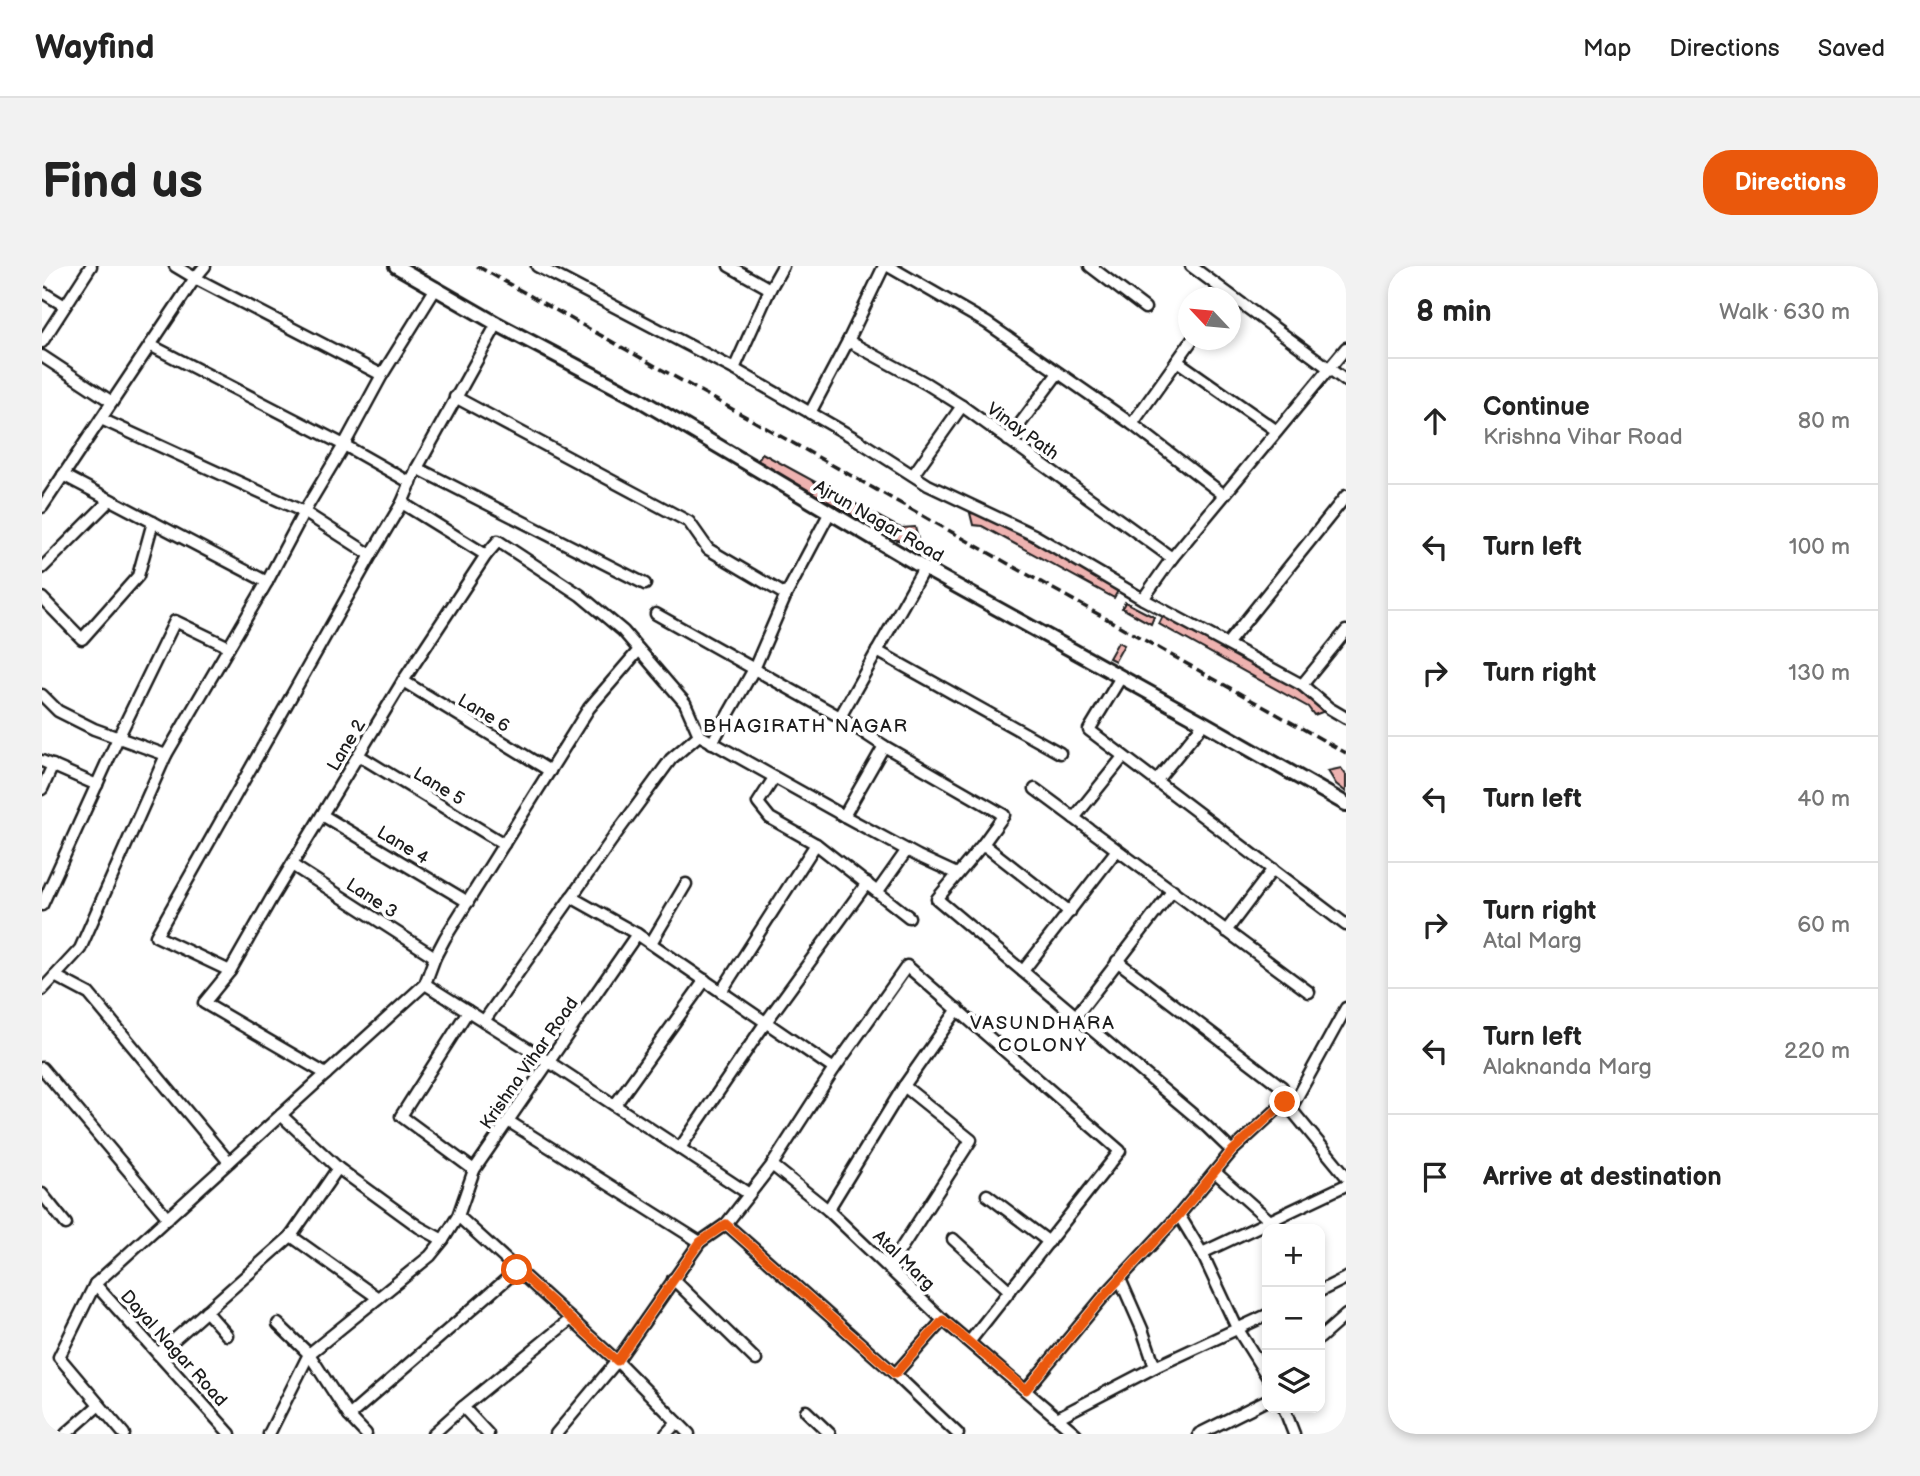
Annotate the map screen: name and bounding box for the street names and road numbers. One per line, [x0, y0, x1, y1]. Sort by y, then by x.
street label: Vinay Path [983, 398, 1063, 465]
street label: Ajrun Nagar Road [810, 476, 947, 567]
street label: Lane 6 [454, 690, 513, 737]
street label: Lane 2 [323, 715, 370, 775]
street label: Lane 5 [409, 763, 468, 810]
street label: Lane 4 [373, 822, 432, 869]
street label: Lane 3 [342, 874, 401, 923]
street label: Krishna Vihar Road [476, 993, 583, 1133]
street label: Atal Marg [869, 1226, 939, 1295]
street label: Dayal Nagar Road [116, 1286, 231, 1411]

